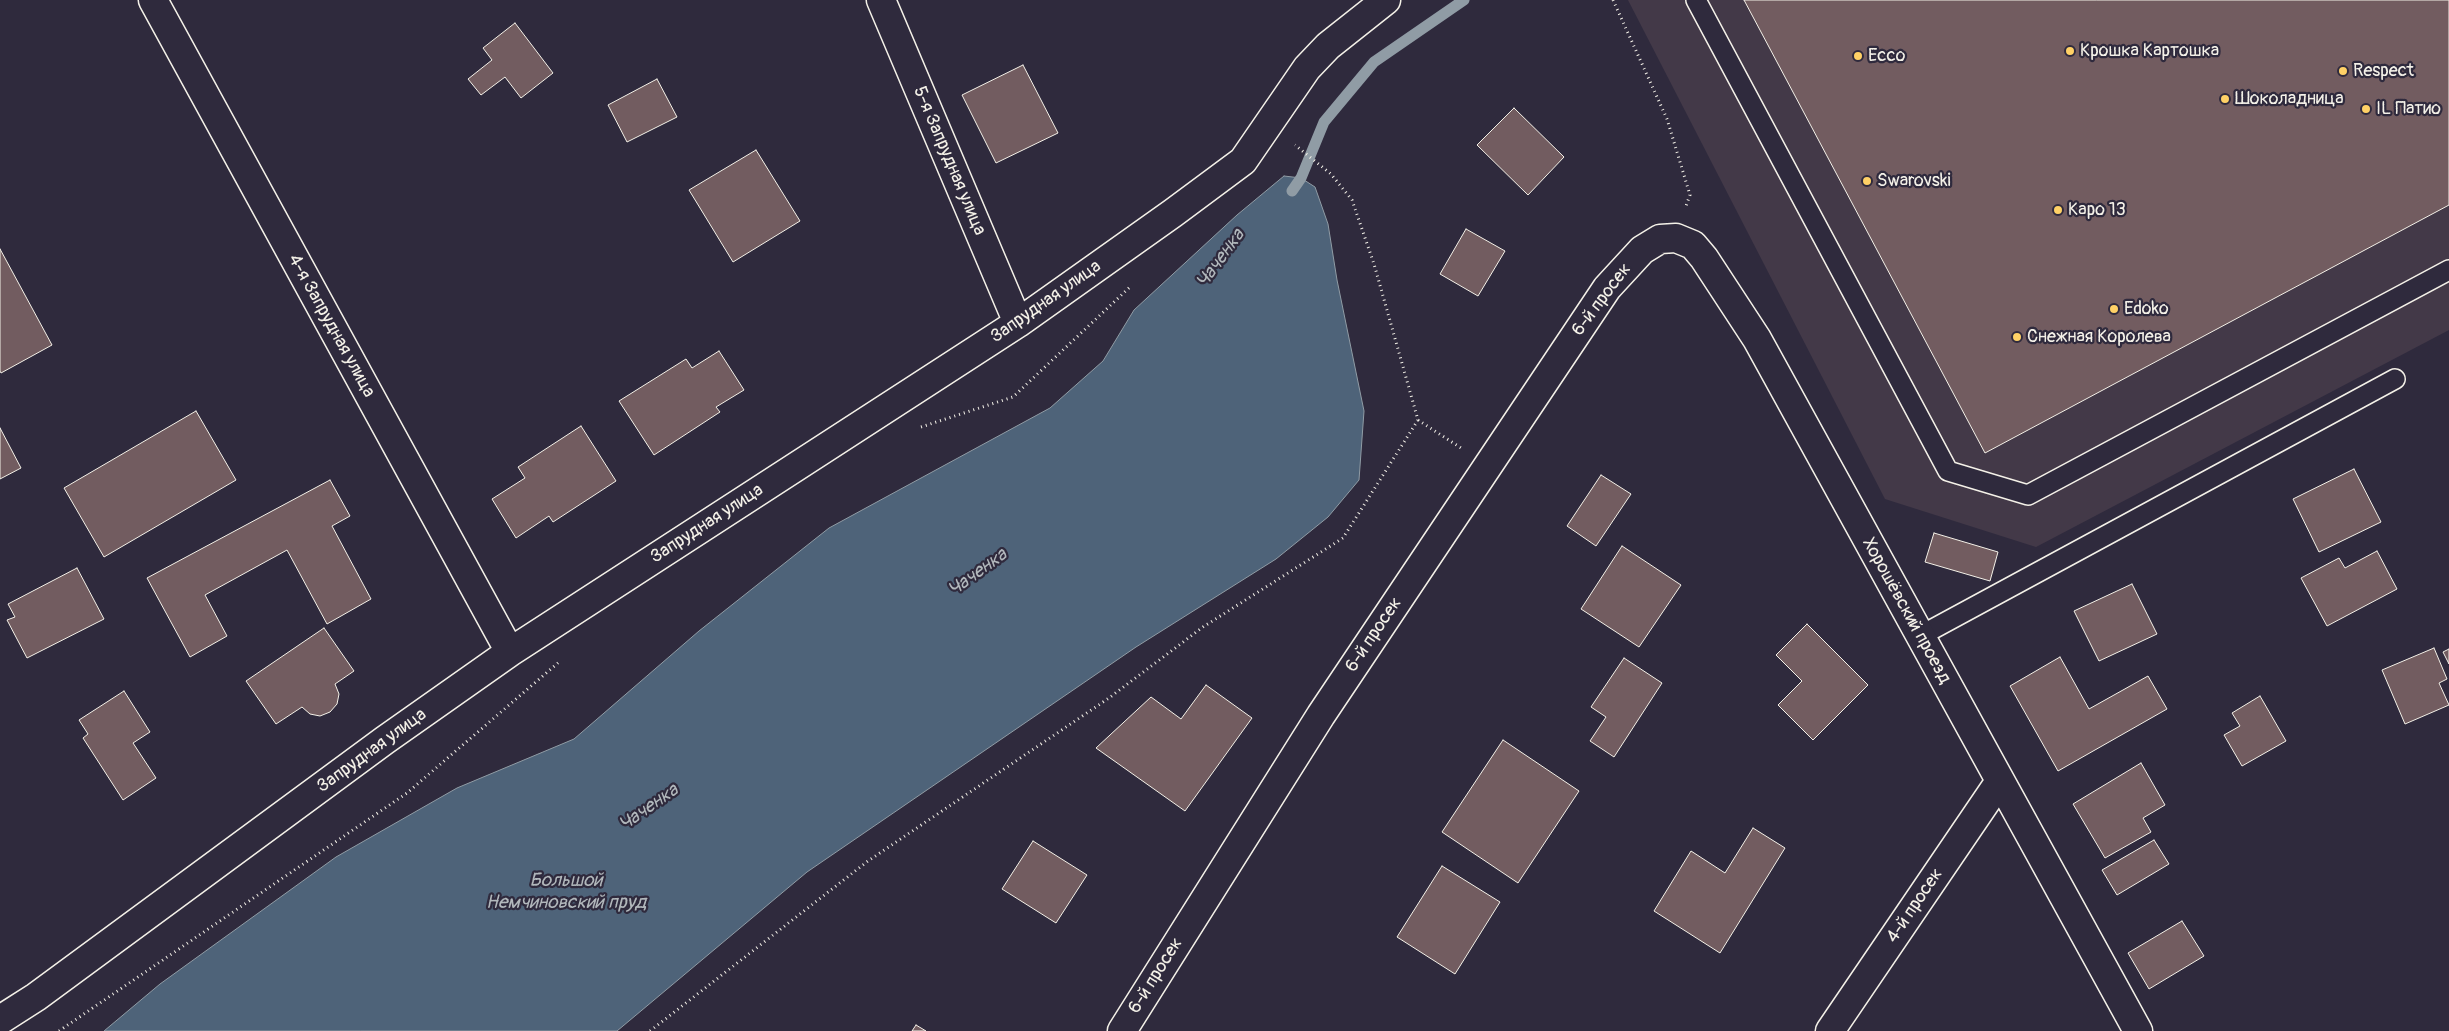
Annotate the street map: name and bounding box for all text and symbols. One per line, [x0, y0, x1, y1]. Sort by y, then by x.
place label: Крошка Картошка [2080, 40, 2219, 62]
place label: Ecco [1868, 45, 1905, 67]
marker: Крошка Картошка [2064, 45, 2076, 57]
marker: Ecco [1852, 50, 1864, 62]
place label: Respect [2353, 60, 2414, 82]
marker: Respect [2337, 65, 2349, 77]
street label: 5-я Запрудная улица [908, 83, 990, 239]
place label: Шоколадница [2235, 88, 2344, 110]
marker: Шоколадница [2219, 93, 2231, 105]
place label: IL Патио [2376, 98, 2441, 120]
marker: IL Патио [2360, 103, 2372, 115]
place label: Swarovski [1877, 170, 1951, 192]
marker: Swarovski [1861, 175, 1873, 187]
place label: Каро 13 [2068, 199, 2126, 221]
marker: Каро 13 [2052, 204, 2064, 216]
water label: Чаченка [1192, 225, 1250, 293]
street label: 4-я Запрудная улица [283, 251, 379, 401]
street label: Запрудная улица [987, 256, 1105, 348]
street label: 6-й просек [1568, 259, 1636, 341]
place label: Edoko [2124, 298, 2169, 320]
marker: Edoko [2108, 303, 2120, 315]
place label: Снежная Королева [2027, 326, 2171, 348]
marker: Снежная Королева [2011, 331, 2023, 343]
street label: Запрудная улица [647, 480, 767, 568]
street label: Хорошёвский проезд [1857, 534, 1955, 688]
water label: Чаченка [944, 544, 1012, 602]
street label: 6-й просек [1341, 594, 1407, 676]
street label: Запрудная улица [313, 704, 431, 798]
water label: Чаченка [615, 779, 683, 837]
street label: 4-й просек [1882, 865, 1948, 947]
water label: Большой Немчиновский пруд [486, 870, 646, 914]
street label: 6-й просек [1124, 934, 1188, 1018]

